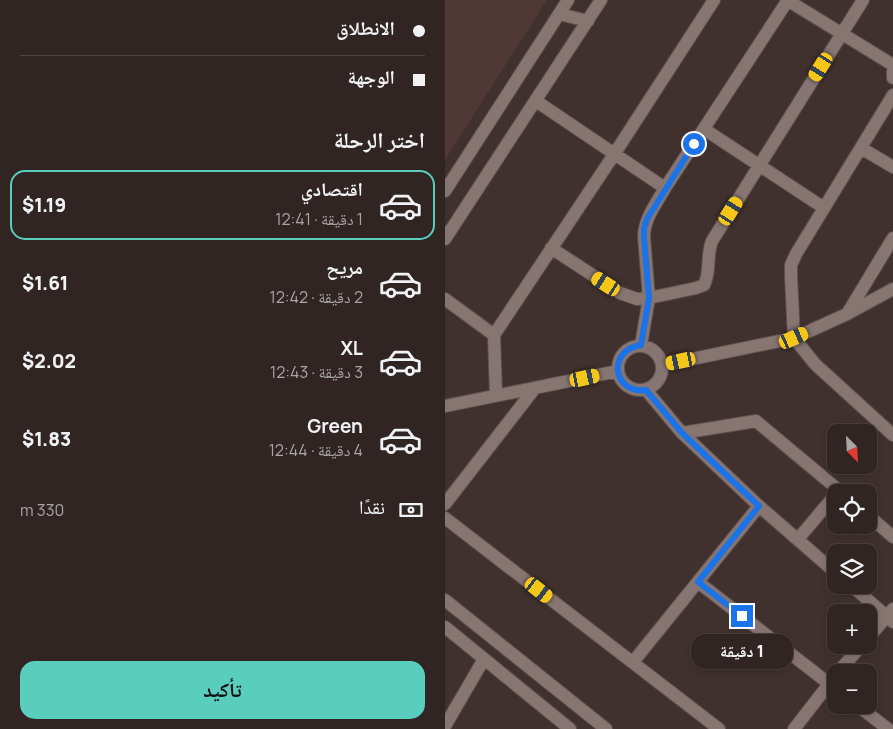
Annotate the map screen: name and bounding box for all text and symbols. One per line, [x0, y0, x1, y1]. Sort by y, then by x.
text: الانطلاق [336, 15, 395, 41]
car [806, 50, 835, 84]
text: الوجهة [347, 64, 395, 90]
text: اختر الرحلة [334, 125, 425, 155]
route start [683, 133, 705, 155]
text: اقتصادي [301, 176, 363, 202]
icon: car [378, 183, 423, 228]
text: $1.19 [22, 192, 66, 218]
car [716, 194, 745, 228]
text: 1 دقيقة · 12:41 [275, 208, 363, 230]
text: مريح [326, 254, 363, 280]
icon: car [378, 261, 423, 306]
text: $1.61 [22, 270, 68, 296]
car [589, 270, 622, 298]
text: 2 دقيقة · 12:42 [269, 286, 363, 308]
car [777, 325, 810, 351]
text: XL [340, 335, 363, 361]
icon: car [378, 339, 423, 384]
text: $2.02 [22, 348, 76, 374]
car [664, 351, 697, 371]
text: 3 دقيقة · 12:43 [270, 361, 363, 383]
car [568, 368, 601, 388]
text: Green [307, 413, 363, 439]
icon: car [378, 417, 423, 462]
north arrow [827, 424, 877, 474]
map controls [827, 424, 877, 714]
text: $1.83 [22, 426, 71, 452]
text: 4 دقيقة · 12:44 [269, 439, 363, 461]
button: locate [827, 484, 877, 534]
text: نقدًا [359, 494, 385, 520]
icon: cash [397, 496, 425, 524]
text: 330 m [20, 499, 64, 521]
button: layers [827, 544, 877, 594]
car [522, 575, 555, 605]
button: + [827, 604, 877, 654]
route end [731, 605, 753, 627]
callout: 1 دقيقة [691, 634, 793, 668]
text: 1 دقيقة [720, 640, 764, 662]
button: تأكيد [20, 661, 425, 719]
button: − [827, 664, 877, 714]

